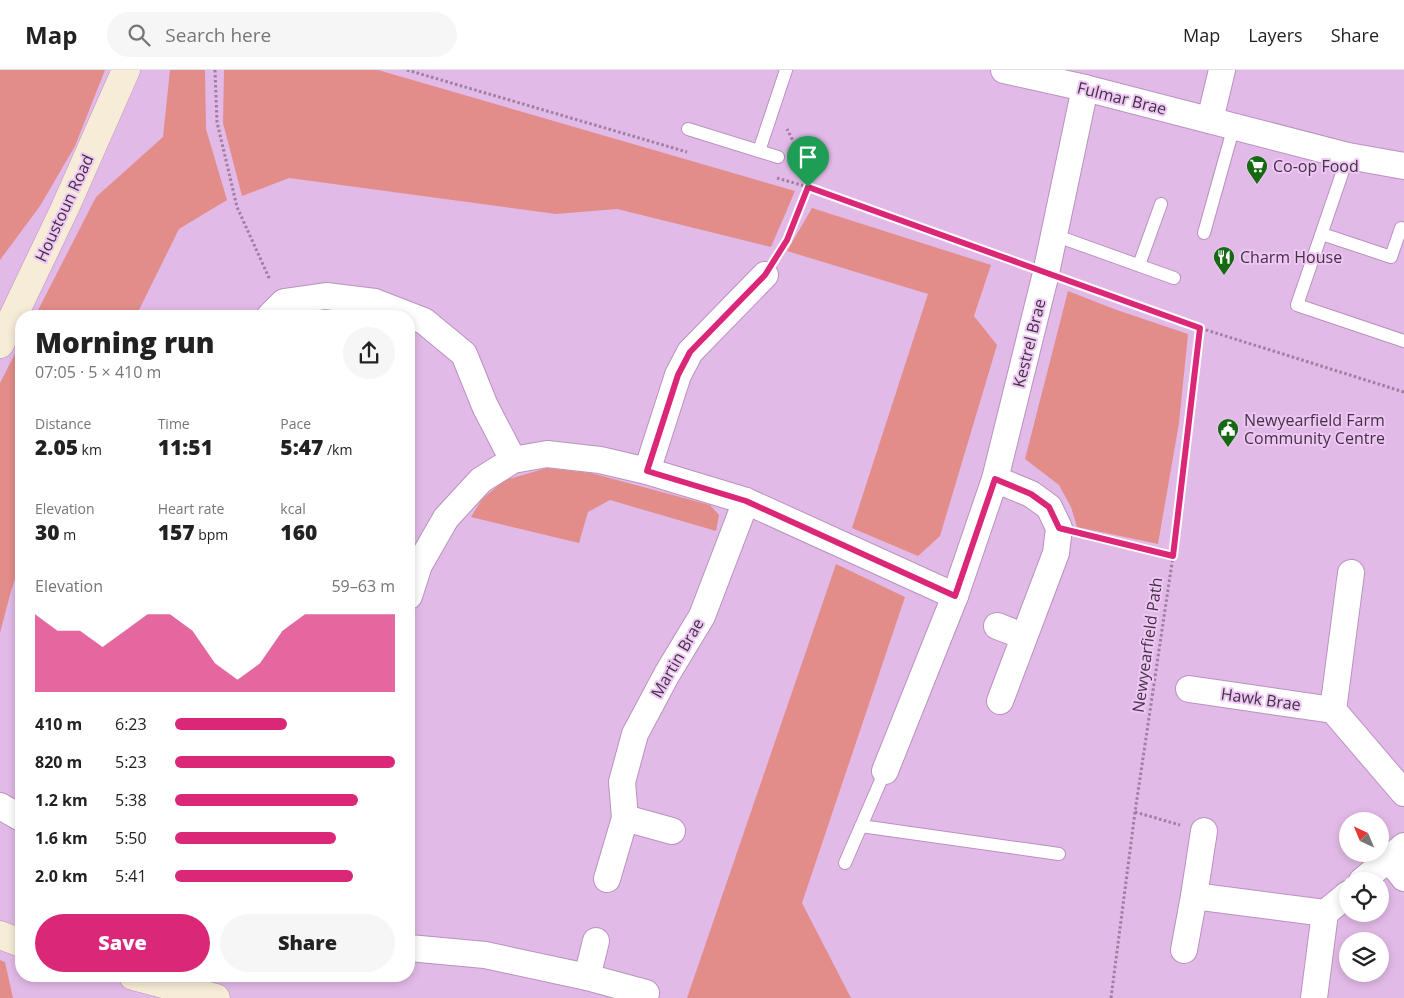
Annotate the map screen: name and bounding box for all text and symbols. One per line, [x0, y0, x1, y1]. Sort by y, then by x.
search box [107, 12, 457, 57]
text: Map [25, 18, 77, 51]
icon: search [125, 21, 153, 49]
text: Search here [165, 22, 271, 48]
text: Map [1183, 23, 1220, 47]
text: Layers [1248, 23, 1303, 47]
text: Share [1331, 23, 1379, 47]
street label: Fulmar Brae [1075, 76, 1169, 120]
pin [787, 136, 829, 187]
icon: arrive [794, 143, 822, 171]
street label: Houstoun Road [29, 151, 99, 265]
supermarket icon: Co-op Food [1245, 154, 1269, 185]
place label: Co-op Food [1273, 155, 1359, 177]
restaurant icon: Charm House [1212, 245, 1236, 276]
place label: Charm House [1240, 246, 1342, 268]
street label: Kestrel Brae [1007, 296, 1051, 390]
text: Morning run [35, 323, 215, 361]
button: share [343, 327, 395, 379]
text: 07:05 · 5 × 410 m [35, 361, 161, 383]
place label: Newyearfield Farm Community Centre [1244, 409, 1385, 449]
text: Distance [35, 414, 91, 433]
text: Time [158, 414, 190, 433]
text: Pace [280, 414, 311, 433]
public building icon: Newyearfield Farm Community Centre [1216, 417, 1240, 448]
text: 2.05 [35, 433, 78, 461]
text: 11:51 [158, 433, 213, 461]
text: 5:47 [280, 433, 323, 461]
text: km [78, 440, 102, 459]
text: /km [323, 440, 352, 459]
text: Elevation [35, 499, 94, 518]
text: Heart rate [158, 499, 224, 518]
text: kcal [280, 499, 306, 518]
text: 30 [35, 518, 60, 546]
text: 157 [158, 518, 195, 546]
text: 160 [280, 518, 317, 546]
text: m [60, 525, 76, 544]
text: bpm [195, 525, 228, 544]
text: Elevation [35, 575, 103, 597]
text: 59–63 m [331, 575, 395, 597]
street label: Newyearfield Path [1127, 576, 1167, 714]
street label: Martin Brae [645, 614, 709, 702]
street label: Hawk Brae [1220, 683, 1302, 715]
text: 410 m [35, 713, 82, 735]
text: 6:23 [115, 713, 147, 735]
text: 820 m [35, 751, 82, 773]
text: 5:23 [115, 751, 147, 773]
text: 1.2 km [35, 789, 88, 811]
text: 5:38 [115, 789, 147, 811]
north arrow [1339, 812, 1389, 862]
map controls [1339, 812, 1389, 982]
text: 1.6 km [35, 827, 88, 849]
text: 5:50 [115, 827, 147, 849]
text: 2.0 km [35, 865, 88, 887]
text: 5:41 [115, 865, 147, 887]
button: locate [1339, 872, 1389, 922]
button: Save [35, 914, 210, 972]
button: Share [220, 914, 395, 972]
button: layers [1339, 932, 1389, 982]

